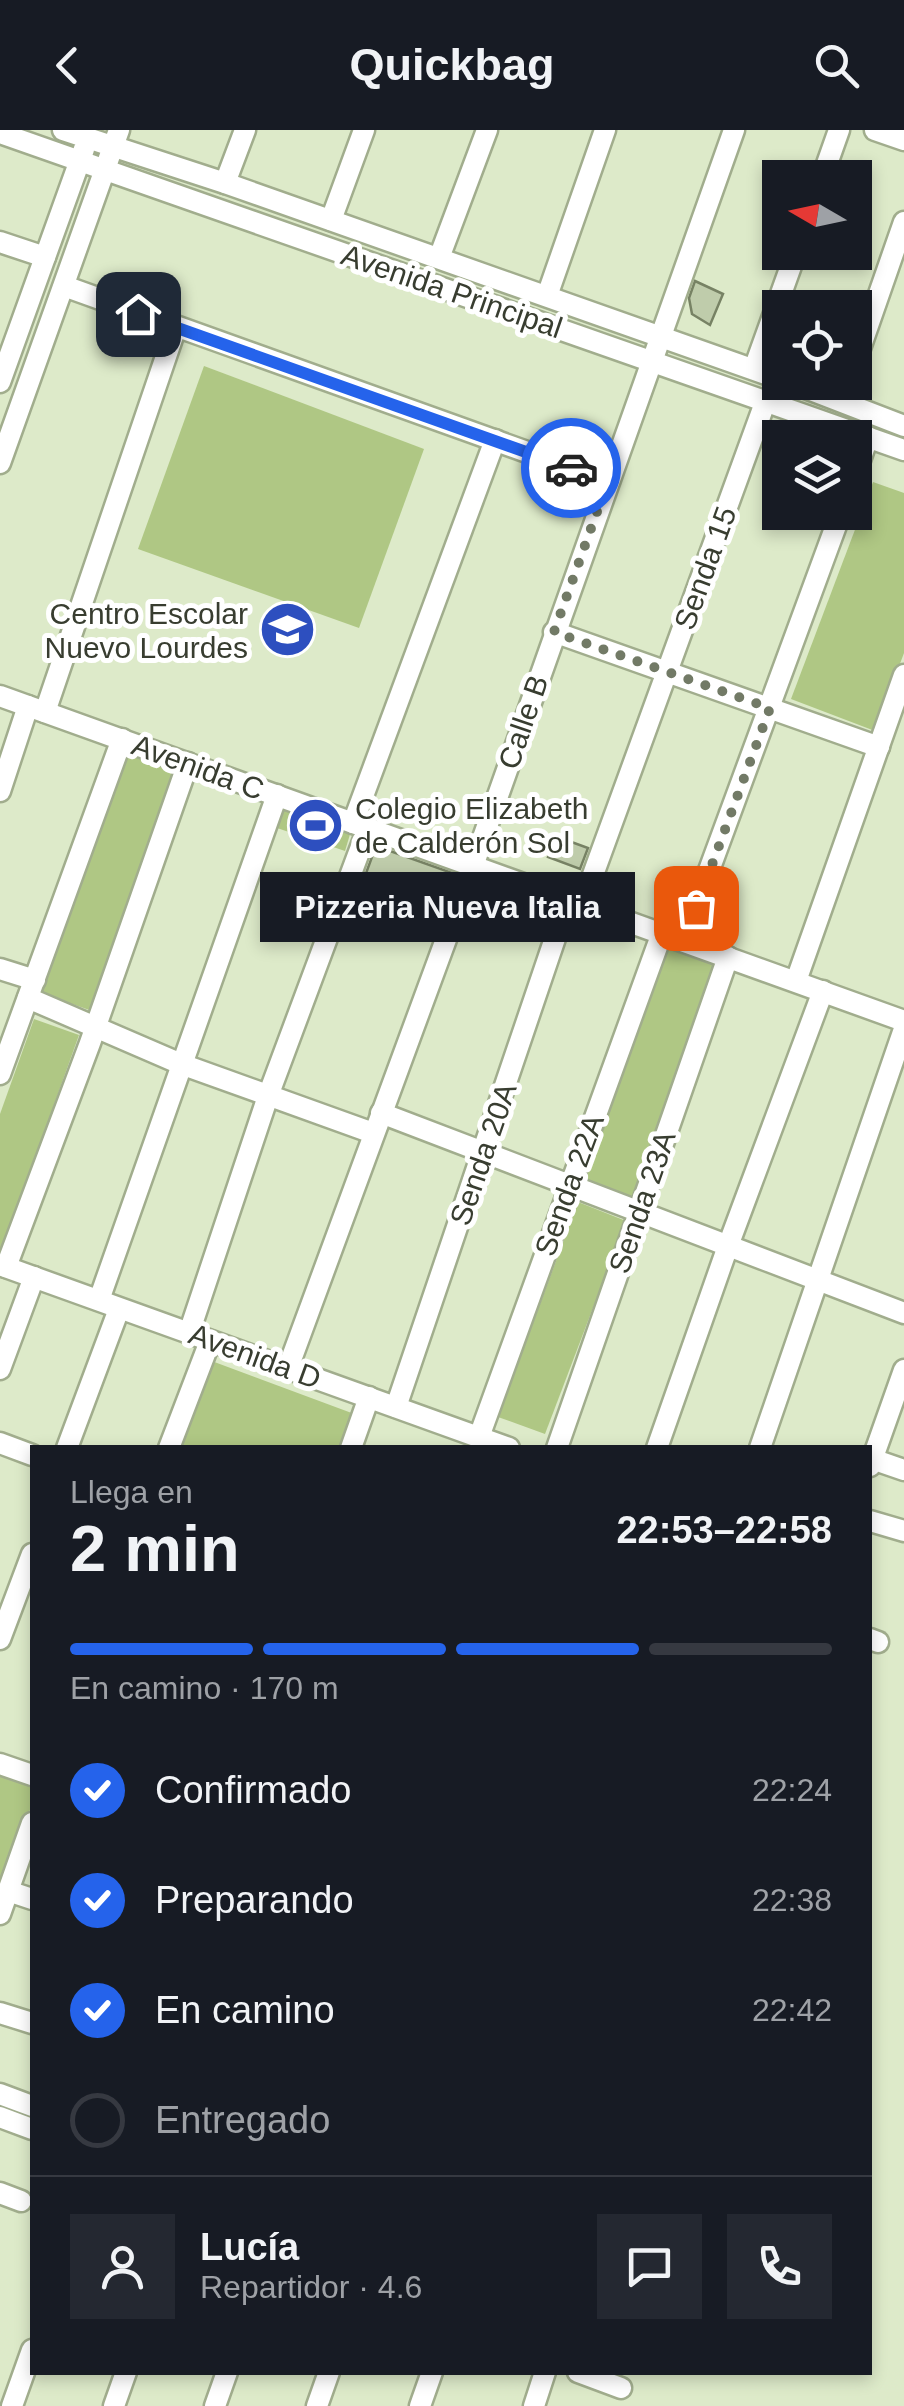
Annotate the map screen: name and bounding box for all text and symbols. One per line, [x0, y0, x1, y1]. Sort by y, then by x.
icon: back [40, 38, 95, 93]
icon: search [809, 38, 864, 93]
text: Quickbag [349, 39, 555, 90]
north arrow [762, 160, 872, 270]
map controls [762, 160, 872, 530]
street label: Avenida Principal [337, 238, 567, 344]
pin [96, 272, 181, 357]
icon: home [111, 287, 166, 342]
button: locate [762, 290, 872, 400]
courier [521, 418, 621, 518]
button: layers [762, 420, 872, 530]
icon: car [544, 441, 599, 496]
street label: Senda 15 [668, 502, 742, 634]
place label: Centro Escolar Nuevo Lourdes [45, 597, 248, 664]
school or university icon: Centro Escolar Nuevo Lourdes [257, 600, 317, 660]
street label: Calle B [492, 671, 554, 773]
street label: Avenida C [128, 728, 268, 806]
place label: Colegio Elizabeth de Calderón Sol [355, 792, 588, 859]
sports icon: Colegio Elizabeth de Calderón Sol [286, 795, 346, 855]
pin [654, 866, 739, 951]
callout: Pizzeria Nueva Italia [261, 873, 636, 943]
icon: bag [669, 881, 724, 936]
text: Pizzeria Nueva Italia [295, 889, 600, 925]
street label: Senda 20A [443, 1078, 523, 1230]
street label: Senda 22A [528, 1110, 610, 1260]
street label: Senda 23A [602, 1126, 682, 1278]
street label: Avenida D [185, 1317, 325, 1395]
text: Llega en [70, 1474, 193, 1510]
text: 22:53–22:58 [616, 1509, 832, 1551]
text: 2 min [70, 1512, 240, 1585]
text: En camino · 170 m [70, 1670, 339, 1706]
icon: check [70, 1763, 125, 1818]
text: Confirmado [155, 1769, 351, 1811]
text: 22:24 [752, 1772, 832, 1808]
icon: check [70, 1873, 125, 1928]
text: Preparando [155, 1879, 354, 1921]
text: 22:38 [752, 1882, 832, 1918]
icon: check [70, 1983, 125, 2038]
text: En camino [155, 1989, 335, 2031]
text: 22:42 [752, 1992, 832, 2028]
text: Entregado [155, 2099, 330, 2141]
button: person [70, 2214, 175, 2319]
button: chat [597, 2214, 702, 2319]
button: phone [727, 2214, 832, 2319]
text: Lucía [200, 2226, 299, 2268]
text: Repartidor · 4.6 [200, 2269, 422, 2305]

